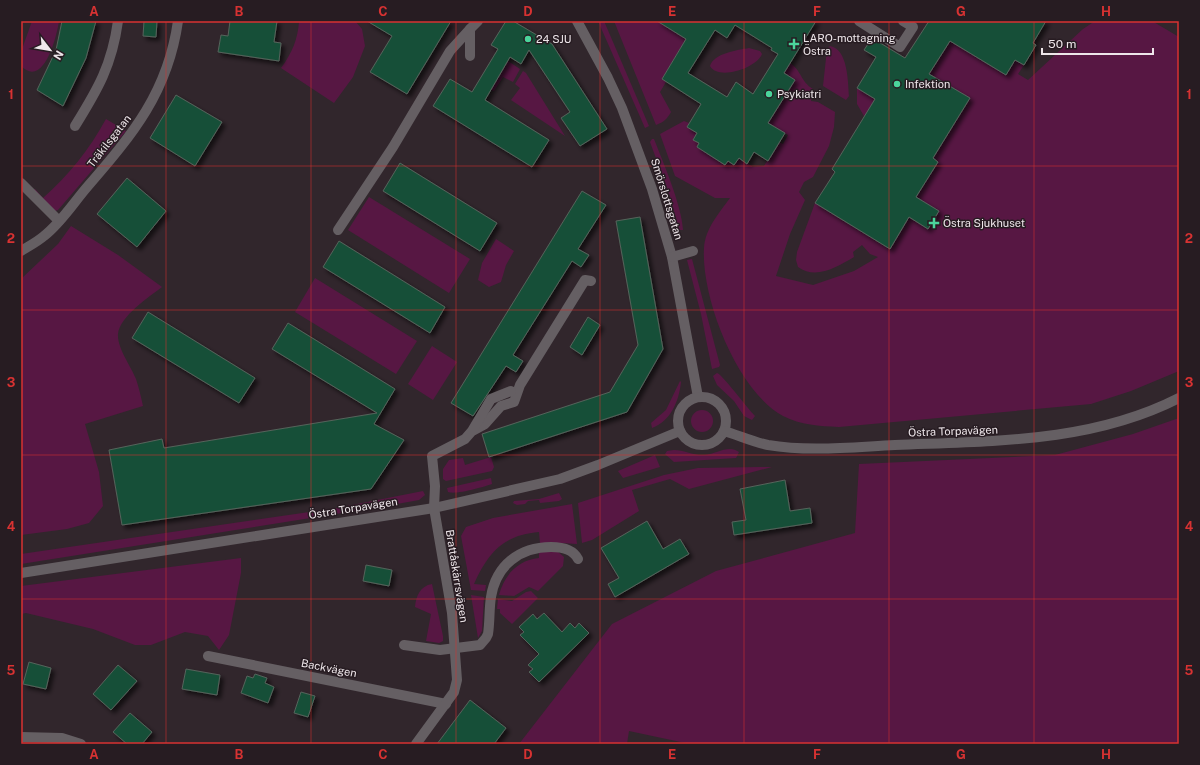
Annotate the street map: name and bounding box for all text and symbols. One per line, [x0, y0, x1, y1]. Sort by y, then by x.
text: A [89, 4, 99, 19]
text: B [235, 4, 244, 19]
text: C [378, 4, 388, 19]
text: D [523, 4, 533, 19]
text: E [668, 4, 676, 19]
text: F [813, 4, 821, 19]
text: G [956, 4, 966, 19]
text: H [1101, 4, 1111, 19]
north arrow [30, 30, 70, 70]
scale bar [1042, 30, 1153, 56]
place label: LARO-mottagning Östra [803, 32, 896, 57]
place label: 24 SJU [536, 33, 572, 45]
marker: 24 SJU [523, 34, 533, 44]
text: 50 m [1048, 37, 1076, 51]
marker: LARO-mottagning Östra [788, 38, 800, 50]
text: N [51, 48, 66, 62]
place label: Infektion [905, 78, 950, 90]
marker: Infektion [892, 79, 902, 89]
text: 1 [8, 87, 14, 102]
text: 1 [1186, 87, 1192, 102]
place label: Psykiatri [777, 88, 821, 100]
marker: Psykiatri [764, 89, 774, 99]
street label: Träkilsgatan [85, 112, 133, 170]
street label: Smörslottsgatan [649, 157, 685, 241]
place label: Östra Sjukhuset [943, 216, 1025, 229]
marker: Östra Sjukhuset [928, 217, 940, 229]
text: 2 [7, 231, 15, 246]
text: 2 [1185, 231, 1193, 246]
text: 3 [7, 375, 16, 390]
text: 3 [1185, 375, 1194, 390]
street label: Östra Torpavägen [908, 422, 998, 439]
street label: Östra Torpavägen [307, 494, 398, 521]
text: 4 [7, 519, 16, 534]
text: 4 [1185, 519, 1194, 534]
street label: Brattåskärrsvägen [444, 529, 470, 623]
street label: Backvägen [300, 657, 358, 679]
text: 5 [7, 663, 16, 678]
text: 5 [1185, 663, 1194, 678]
text: A [89, 747, 99, 762]
text: B [235, 747, 244, 762]
text: C [378, 747, 388, 762]
text: D [523, 747, 533, 762]
text: E [668, 747, 676, 762]
text: F [813, 747, 821, 762]
text: G [956, 747, 966, 762]
text: H [1101, 747, 1111, 762]

